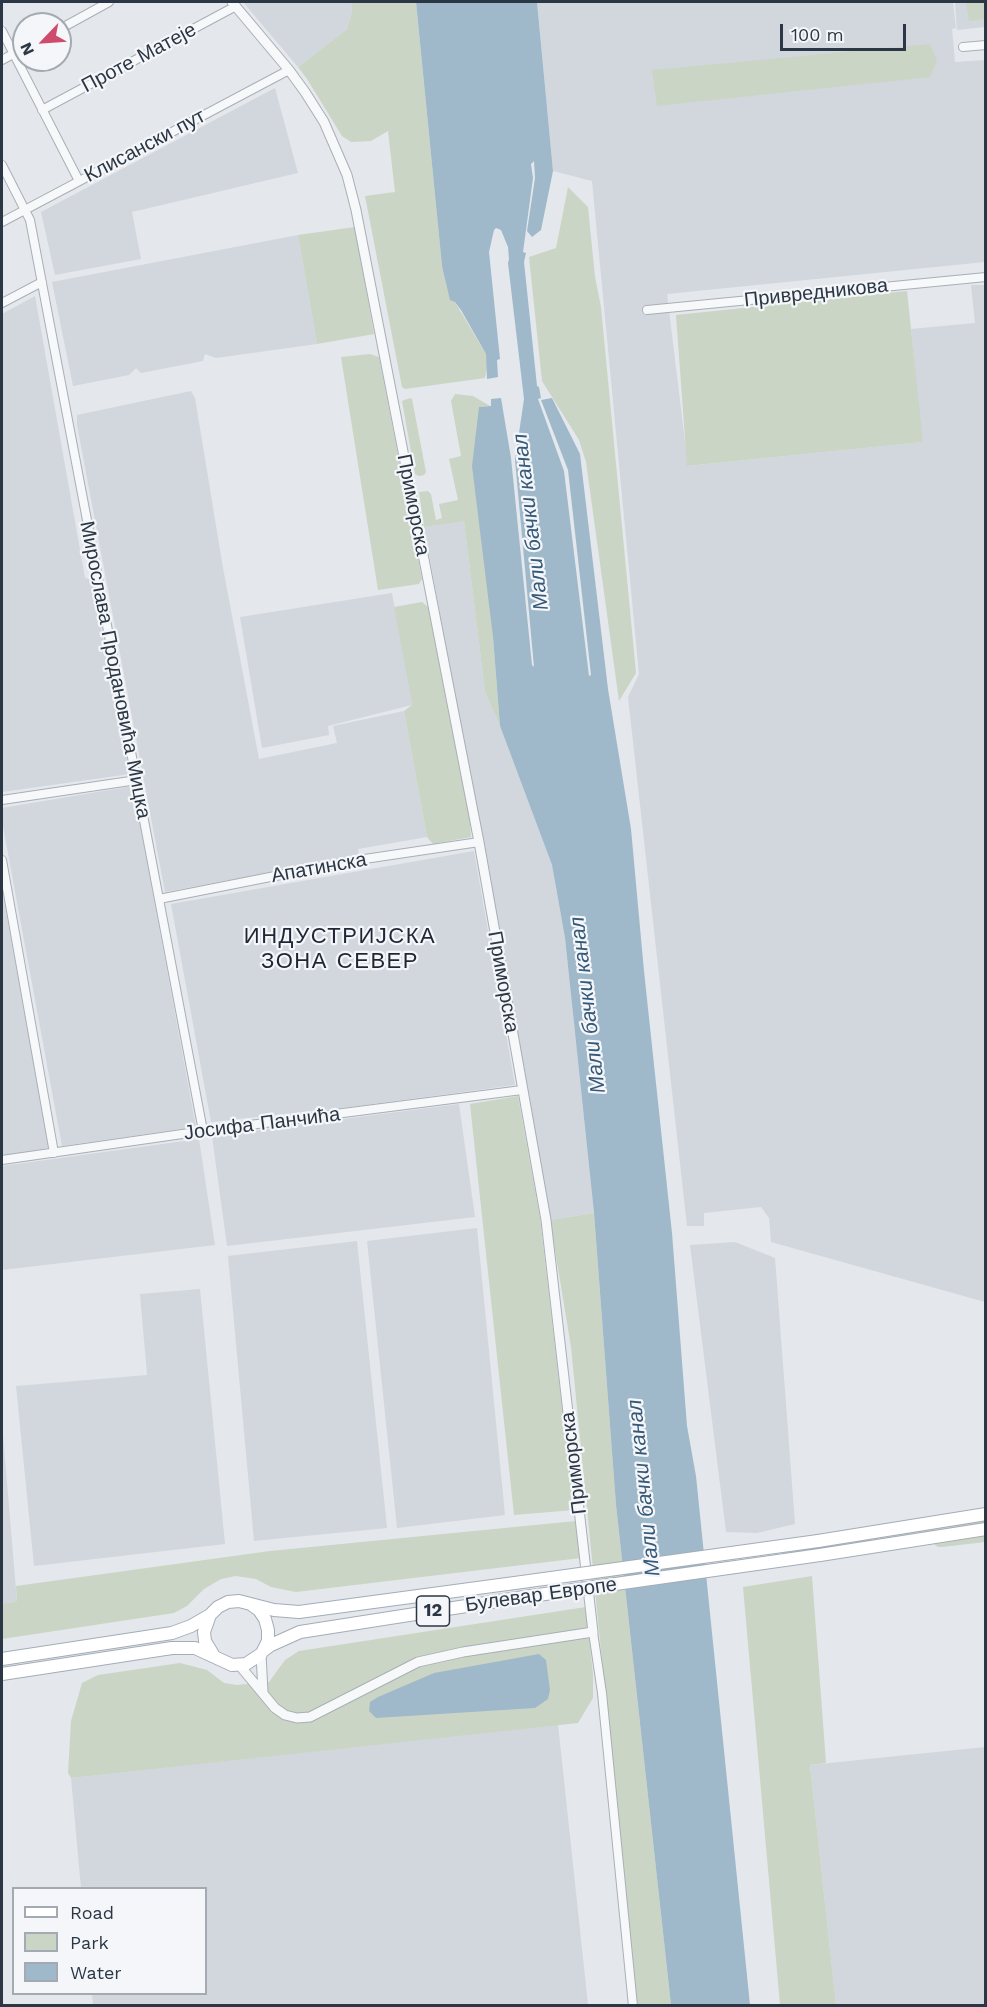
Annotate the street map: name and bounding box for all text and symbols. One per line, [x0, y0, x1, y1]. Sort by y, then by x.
north arrow [12, 12, 72, 72]
scale bar [783, 12, 909, 50]
street label: Проте Матеје [78, 18, 200, 98]
text: 100 m [791, 24, 844, 45]
text: N [16, 40, 38, 58]
street label: Клисански пут [80, 104, 210, 188]
street label: Привредникова [743, 274, 889, 312]
water label: Мали бачки канал [508, 432, 554, 612]
street label: Приморска [391, 452, 435, 558]
street label: Мирослава Продановића Мицка [74, 519, 156, 821]
street label: Апатинска [269, 848, 369, 888]
water label: Мали бачки канал [565, 915, 611, 1095]
district label: ИНДУСТРИЈСКА ЗОНА СЕВЕР [244, 924, 436, 975]
street label: Приморска [482, 929, 524, 1035]
street label: Јосифа Панчића [183, 1103, 341, 1145]
water label: Мали бачки канал [622, 1398, 666, 1578]
street label: Приморска [556, 1410, 592, 1516]
street label: Булевар Европе [464, 1572, 618, 1618]
road number: 12 [416, 1596, 450, 1626]
legend [12, 1887, 207, 1995]
text: Road [70, 1902, 114, 1923]
text: Park [70, 1932, 109, 1953]
text: Water [70, 1962, 122, 1983]

